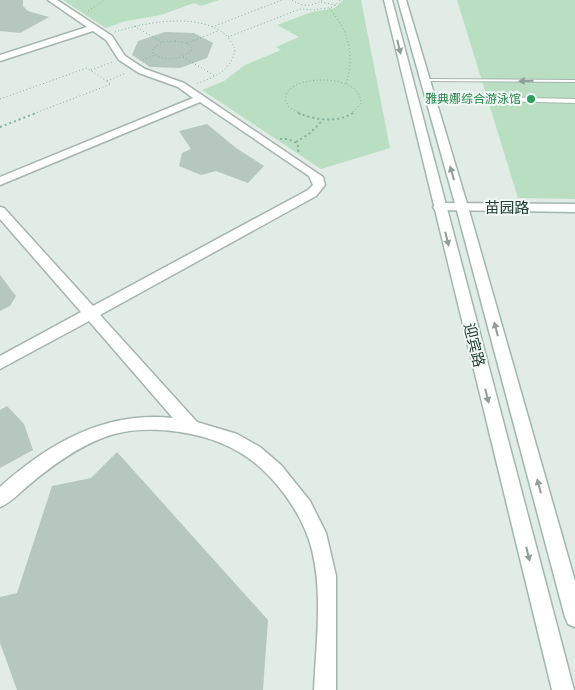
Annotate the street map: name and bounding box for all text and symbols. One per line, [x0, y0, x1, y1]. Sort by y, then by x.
one-way arrow [395, 40, 403, 55]
one-way arrow [518, 77, 534, 85]
place label: 雅典娜综合游泳馆 [425, 92, 521, 106]
marker: 雅典娜综合游泳馆 [525, 93, 537, 105]
one-way arrow [448, 165, 456, 180]
street label: 苗园路 [484, 199, 530, 217]
one-way arrow [443, 231, 451, 247]
street label: 迎宾路 [460, 321, 488, 369]
one-way arrow [491, 322, 499, 337]
one-way arrow [484, 389, 492, 404]
one-way arrow [535, 478, 543, 494]
one-way arrow [524, 546, 532, 561]

